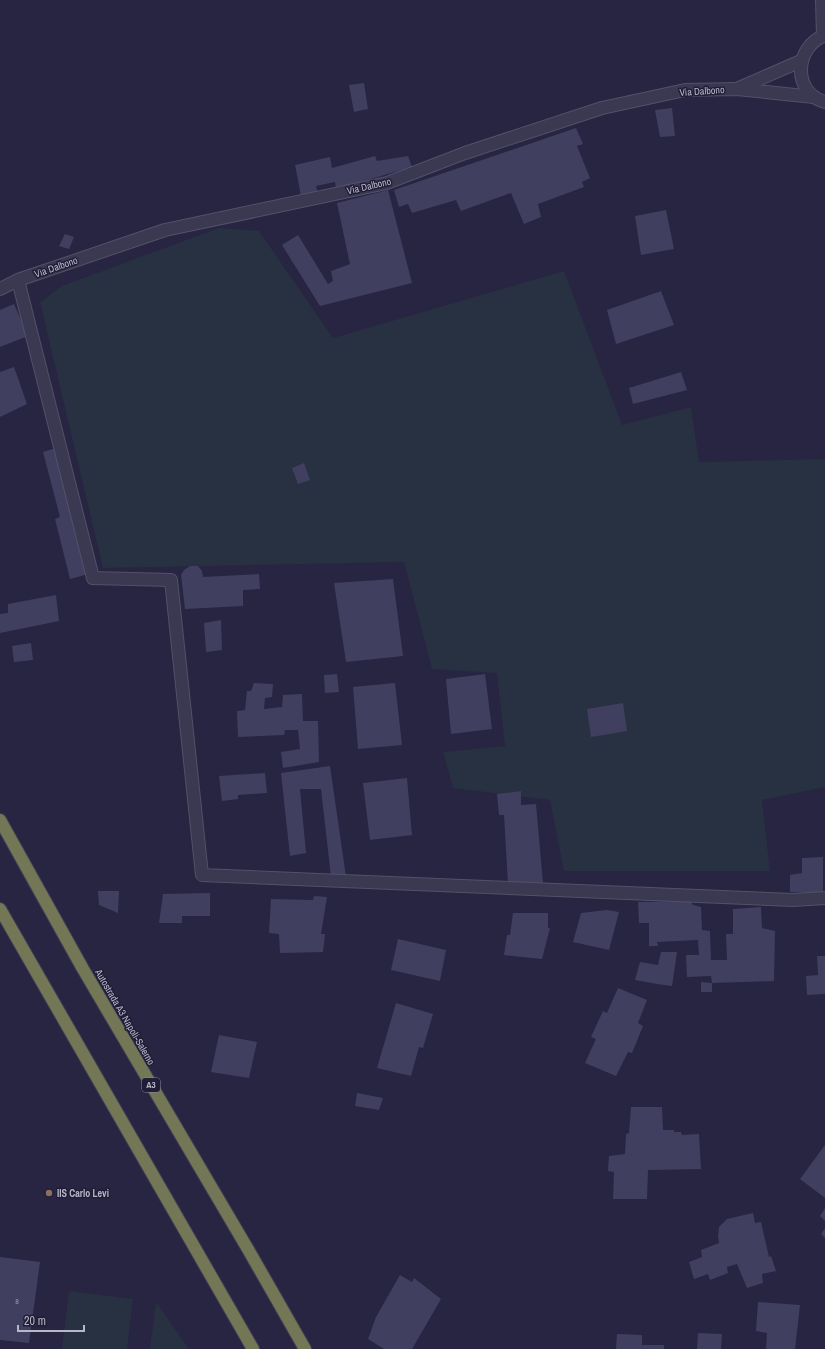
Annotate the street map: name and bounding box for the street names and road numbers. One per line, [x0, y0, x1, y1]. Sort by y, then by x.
street label: Via Dalbono [679, 83, 725, 99]
street label: Via Dalbono [346, 175, 393, 197]
street label: Via Dalbono [33, 253, 80, 280]
street label: Autostrada A3 Napoli-Salerno [92, 966, 158, 1068]
road number: A3 [142, 1078, 160, 1092]

